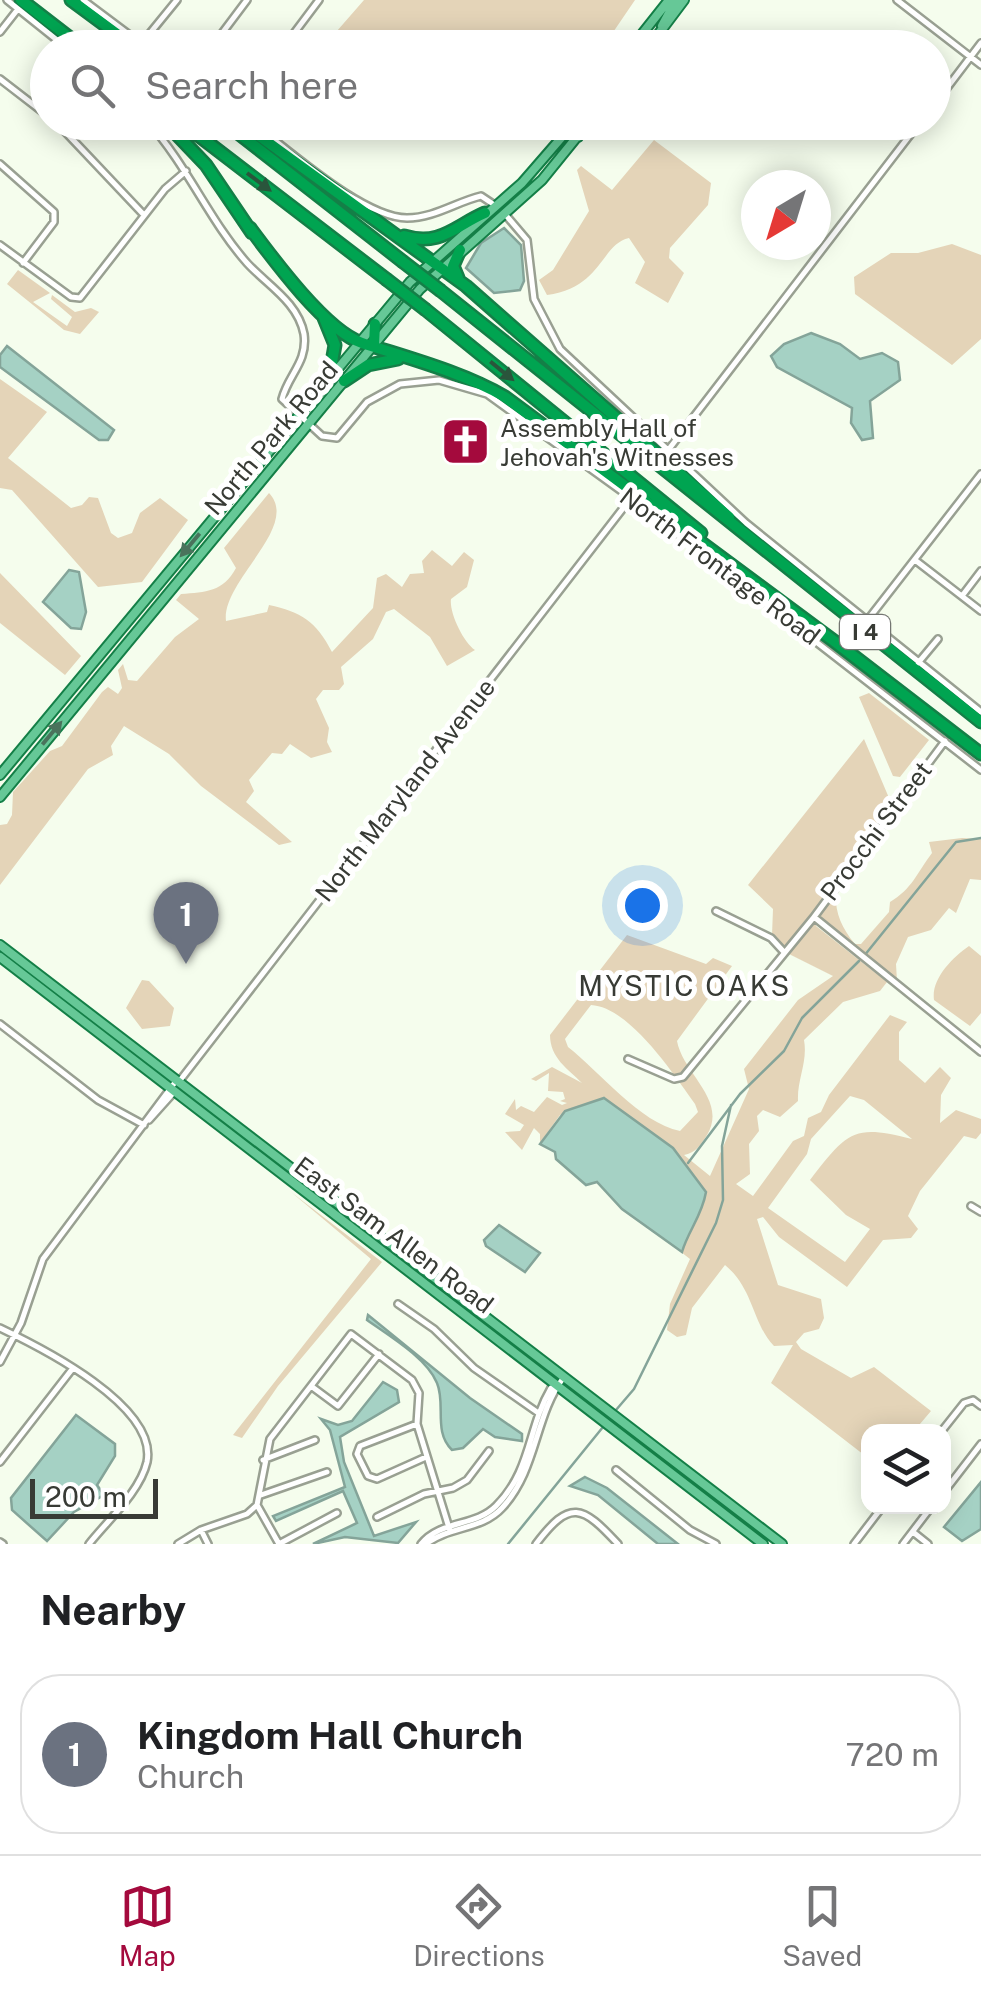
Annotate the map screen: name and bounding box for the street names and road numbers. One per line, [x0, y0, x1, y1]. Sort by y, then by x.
street label: North Park Road [198, 355, 344, 521]
street label: North Frontage Road [614, 481, 826, 651]
road number: I 4 [840, 615, 890, 649]
street label: North Maryland Avenue [309, 673, 501, 907]
street label: Procchi Street [814, 756, 938, 906]
street label: East Sam Allen Road [289, 1150, 499, 1320]

